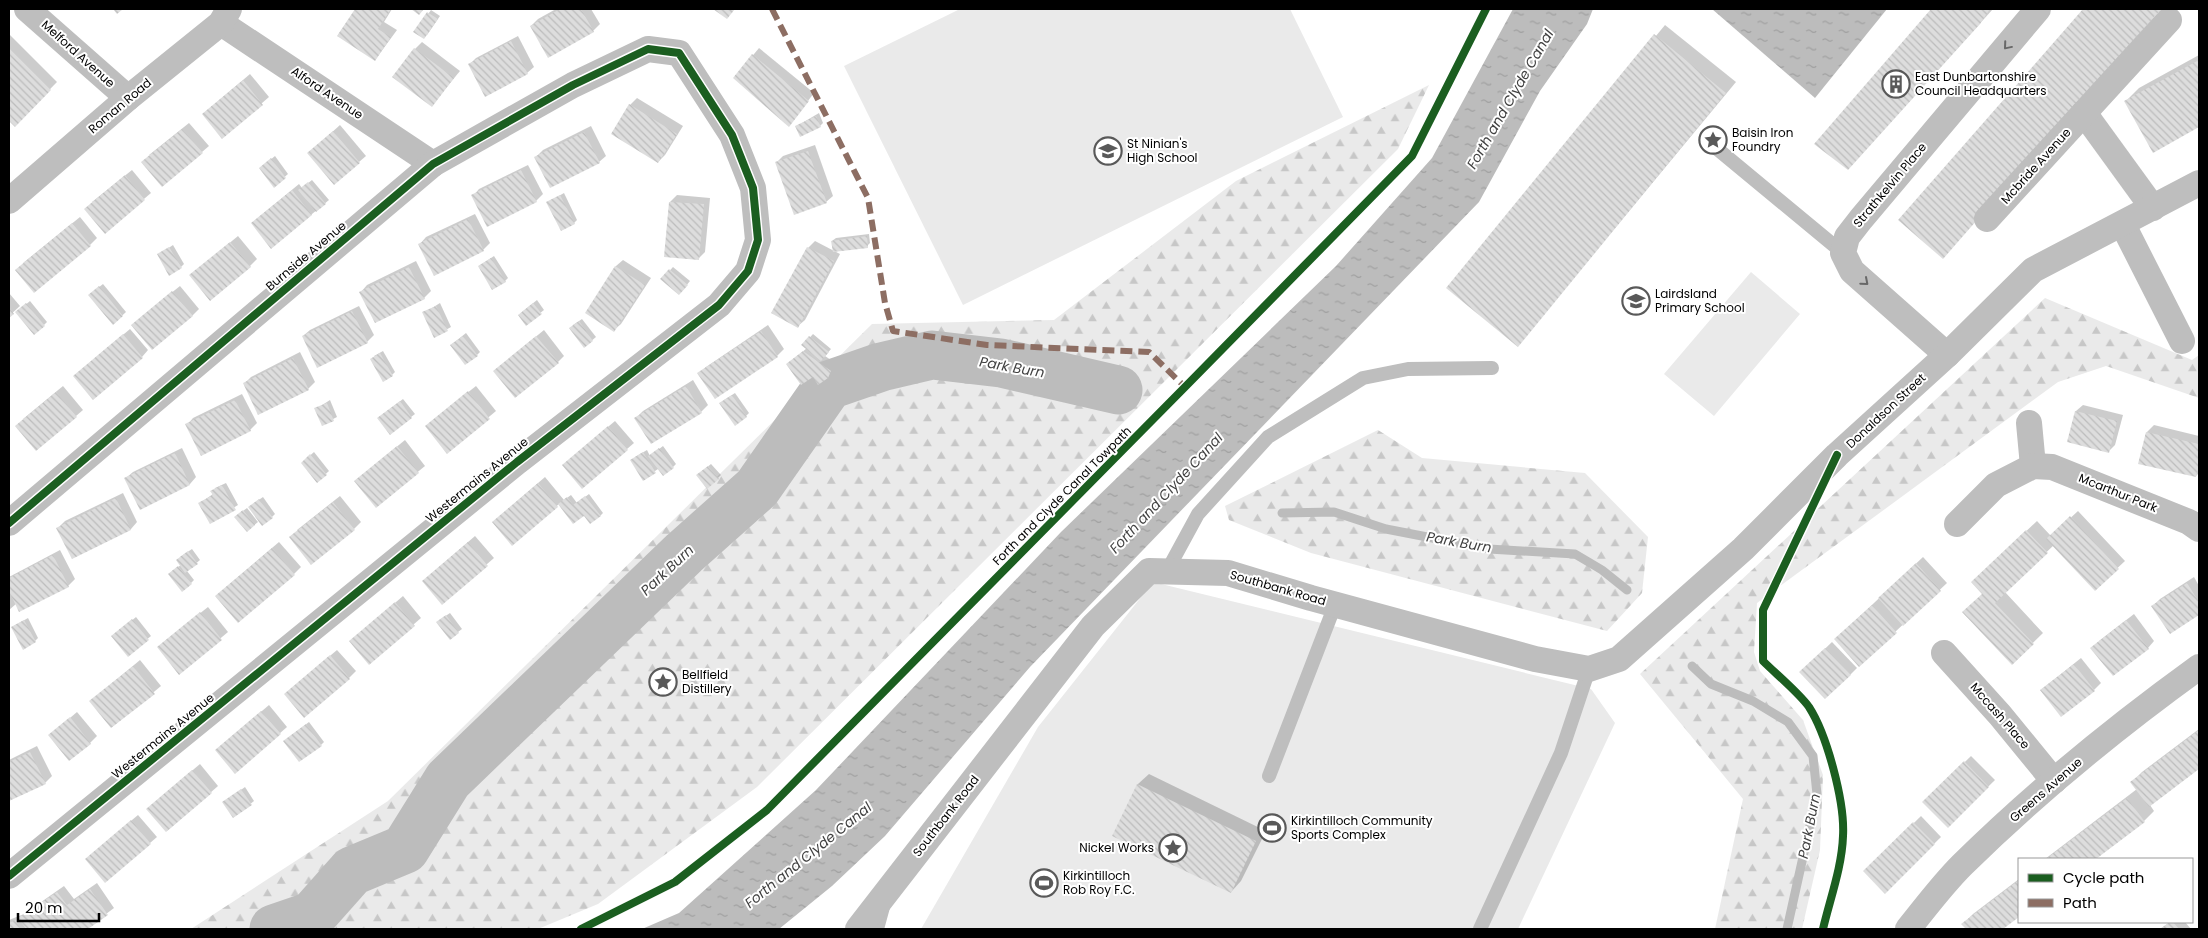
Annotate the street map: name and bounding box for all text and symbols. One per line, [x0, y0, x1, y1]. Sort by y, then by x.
street label: Melford Avenue [38, 16, 119, 91]
water label: Forth and Clyde Canal [1462, 25, 1558, 172]
one-way arrow [2004, 40, 2013, 49]
street label: Alford Avenue [288, 62, 367, 123]
place label: East Dunbartonshire Council Headquarters [1915, 68, 2047, 99]
building icon: East Dunbartonshire Council Headquarters [1881, 69, 1911, 99]
street label: Roman Road [85, 74, 155, 137]
place label: Baisin Iron Foundry [1732, 124, 1793, 155]
street label: Mcbride Avenue [1997, 124, 2074, 207]
place icon: Baisin Iron Foundry [1698, 125, 1728, 155]
place label: St Ninian's High School [1127, 135, 1198, 166]
school or university icon: St Ninian's High School [1093, 136, 1123, 166]
street label: Strathkelvin Place [1849, 139, 1930, 231]
street label: Burnside Avenue [262, 217, 350, 294]
one-way arrow [1860, 276, 1869, 285]
place label: Lairdsland Primary School [1655, 285, 1745, 316]
school or university icon: Lairdsland Primary School [1621, 286, 1651, 316]
water label: Park Burn [978, 351, 1046, 383]
street label: Donaldson Street [1842, 369, 1929, 452]
street label: Forth and Clyde Canal Towpath [988, 422, 1135, 569]
water label: Forth and Clyde Canal [1105, 428, 1228, 558]
street label: Westermains Avenue [422, 433, 532, 526]
street label: Mcarthur Park [2076, 469, 2161, 516]
water label: Park Burn [1425, 526, 1493, 558]
water label: Park Burn [636, 540, 698, 600]
street label: Southbank Road [1228, 566, 1328, 609]
place label: Bellfield Distillery [682, 666, 732, 697]
place icon: Bellfield Distillery [648, 667, 678, 697]
street label: Mccash Place [1967, 679, 2034, 753]
street label: Westermains Avenue [108, 689, 218, 782]
street label: Greens Avenue [2006, 753, 2086, 826]
street label: Southbank Road [908, 771, 983, 860]
water label: Park Burn [1793, 792, 1825, 860]
water label: Forth and Clyde Canal [740, 797, 876, 913]
place label: Kirkintilloch Community Sports Complex [1291, 812, 1433, 843]
sports icon: Kirkintilloch Community Sports Complex [1257, 813, 1287, 843]
place icon: Nickel Works [1158, 833, 1188, 863]
place label: Nickel Works [1079, 839, 1154, 856]
legend [2018, 858, 2193, 923]
place label: Kirkintilloch Rob Roy F.C. [1063, 867, 1135, 898]
text: Cycle path [2063, 867, 2144, 888]
sports icon: Kirkintilloch Rob Roy F.C. [1029, 868, 1059, 898]
scale bar [18, 890, 99, 922]
text: Path [2063, 892, 2097, 913]
text: 20 m [25, 897, 63, 918]

